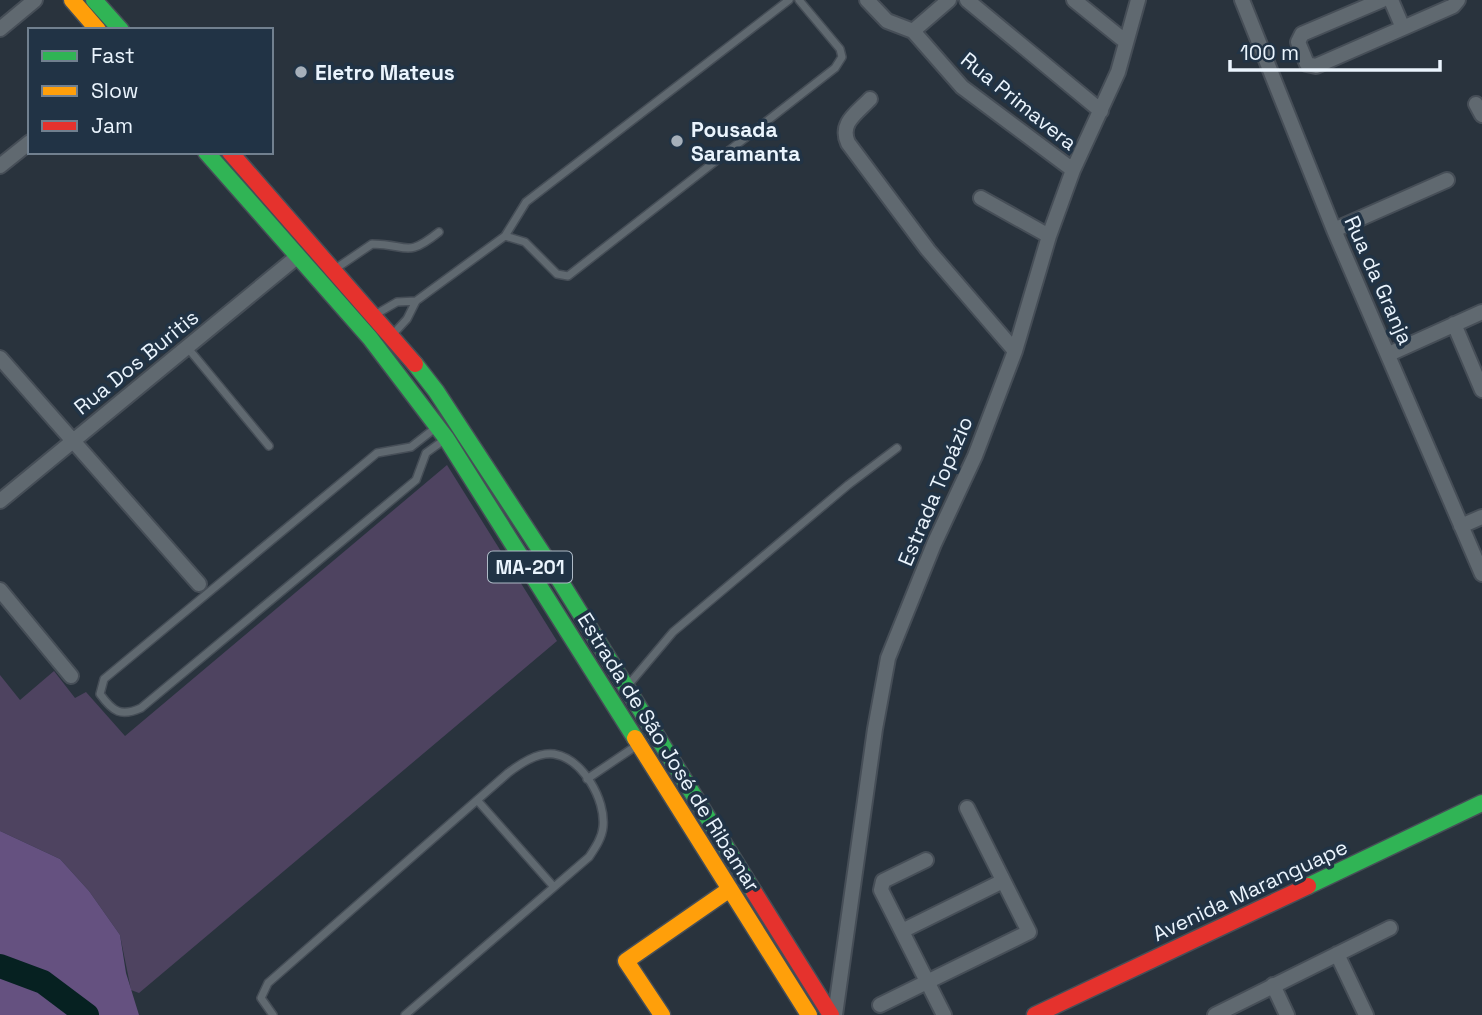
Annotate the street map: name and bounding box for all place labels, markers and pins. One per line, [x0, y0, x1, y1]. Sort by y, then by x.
place label: Eletro Mateus [315, 59, 455, 86]
marker: Eletro Mateus [293, 64, 309, 80]
place label: Pousada Saramanta [691, 116, 801, 167]
marker: Pousada Saramanta [669, 133, 685, 149]

